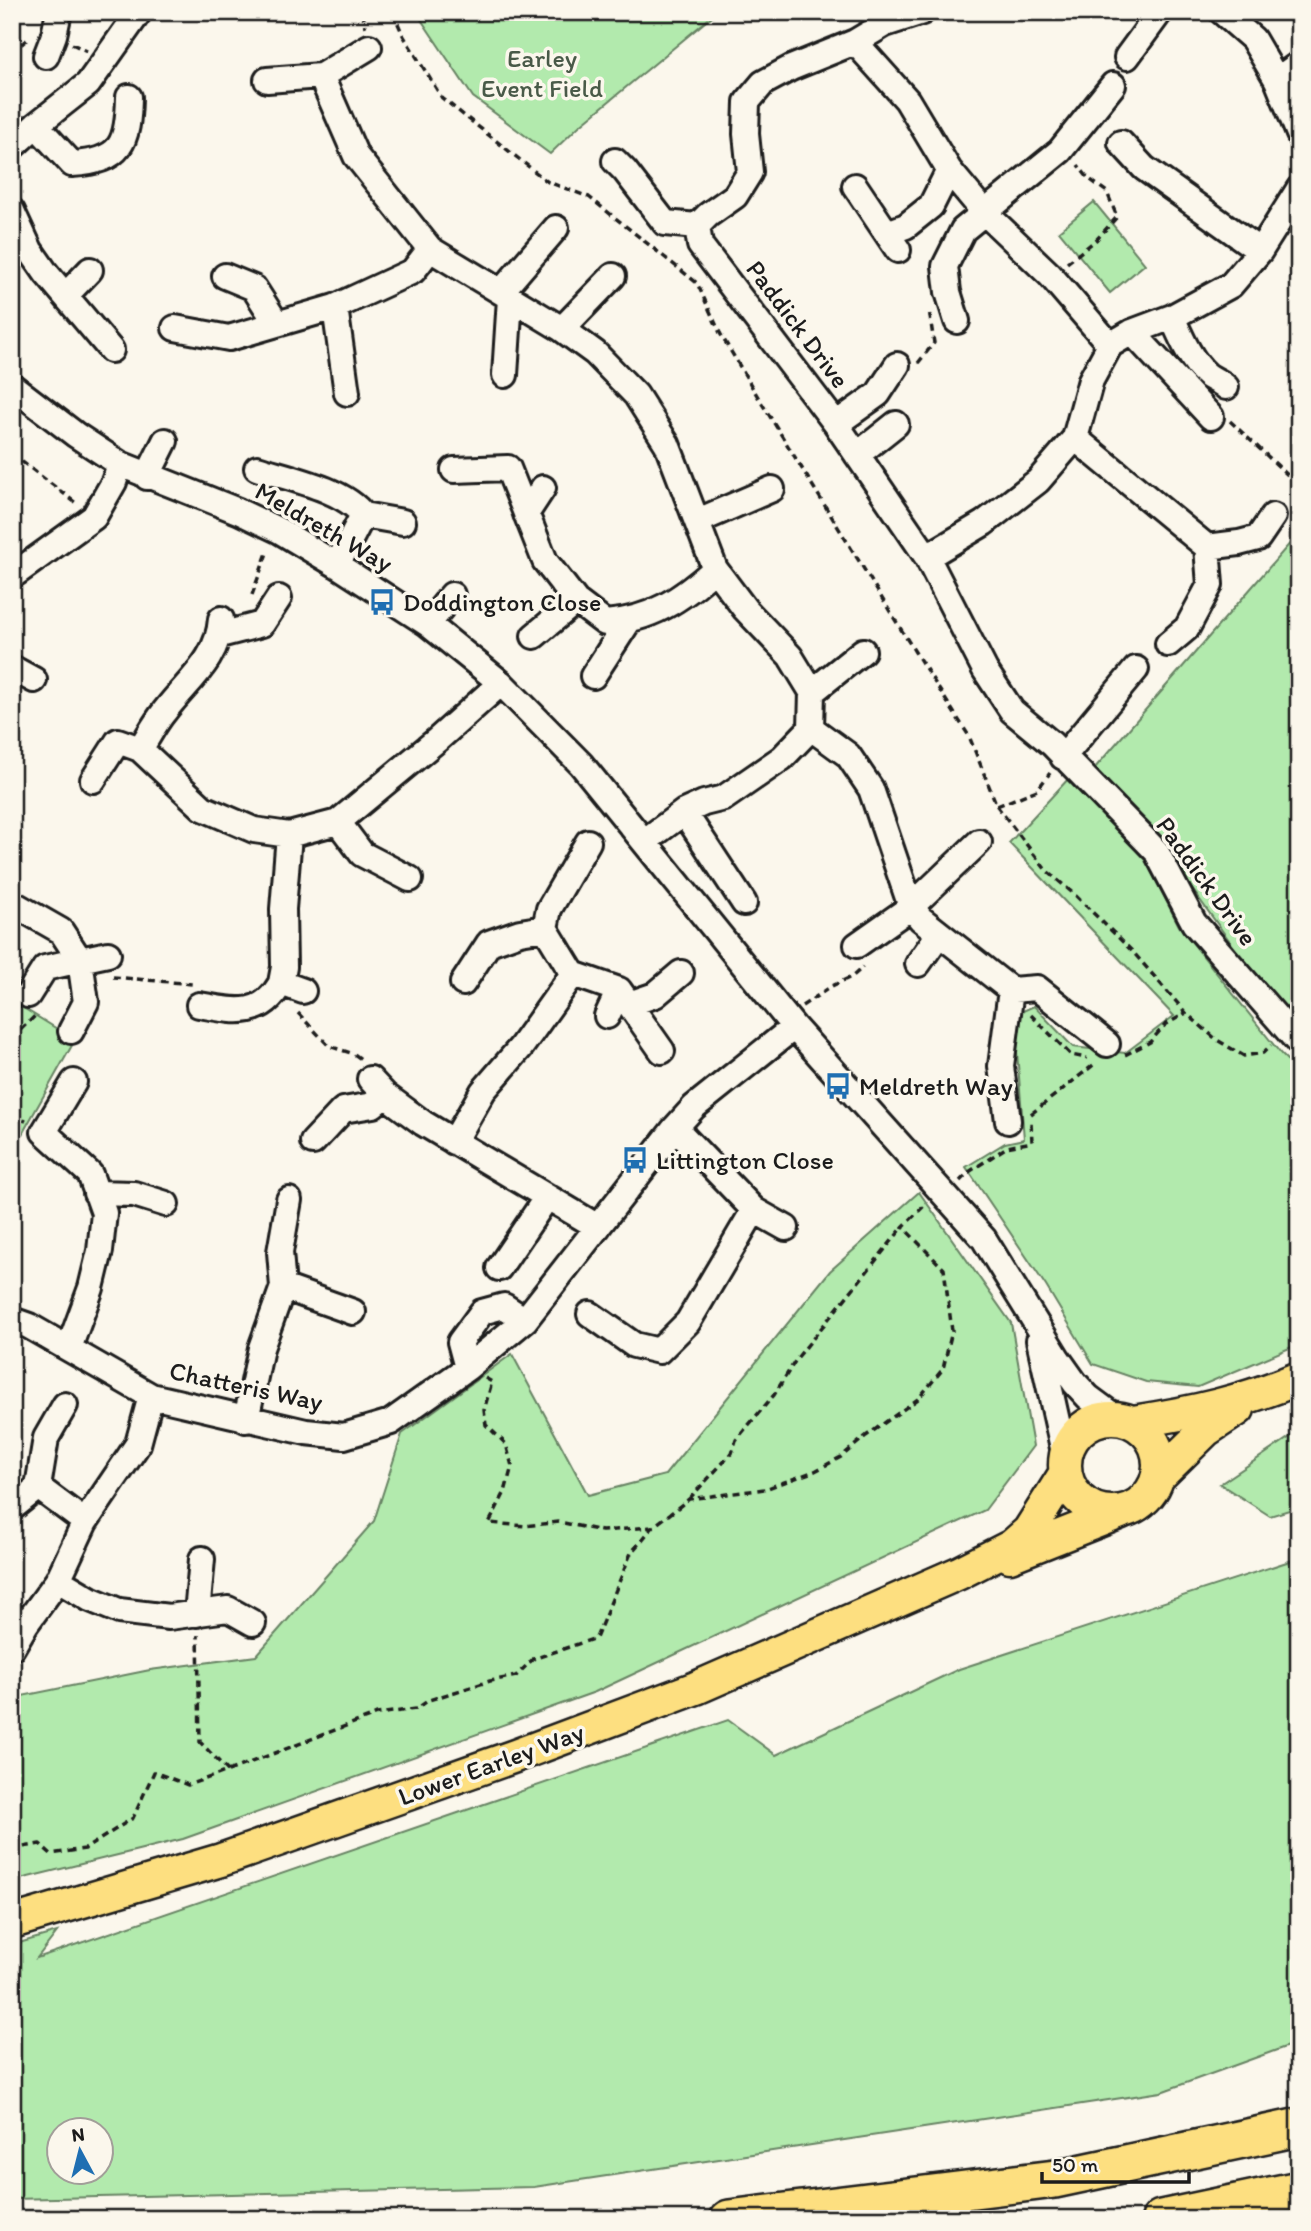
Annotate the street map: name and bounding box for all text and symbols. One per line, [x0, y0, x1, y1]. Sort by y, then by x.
park label: Earley Event Field [481, 42, 603, 104]
street label: Paddick Drive [739, 254, 857, 394]
street label: Meldreth Way [249, 475, 399, 579]
place label: Doddington Close [403, 586, 601, 618]
bus stop icon: Doddington Close [367, 587, 397, 617]
street label: Paddick Drive [1149, 810, 1265, 952]
place label: Meldreth Way [859, 1070, 1013, 1102]
bus stop icon: Meldreth Way [823, 1071, 853, 1101]
place label: Littington Close [656, 1144, 834, 1176]
bus stop icon: Littington Close [620, 1145, 650, 1175]
street label: Chatteris Way [166, 1354, 326, 1418]
street label: Lower Earley Way [394, 1716, 588, 1812]
north arrow [46, 2116, 116, 2186]
text: N [70, 2122, 86, 2147]
scale bar [1042, 2140, 1188, 2184]
text: 50 m [1052, 2152, 1099, 2177]

